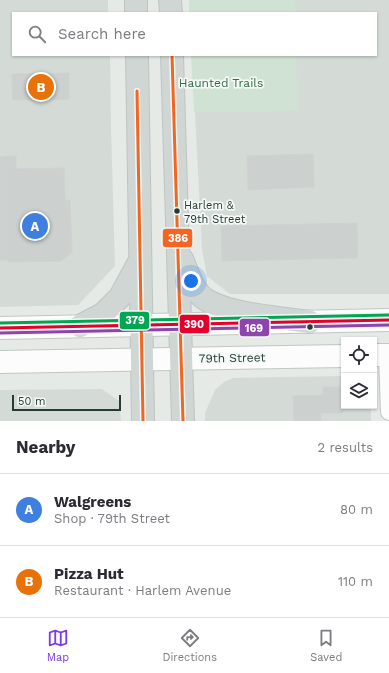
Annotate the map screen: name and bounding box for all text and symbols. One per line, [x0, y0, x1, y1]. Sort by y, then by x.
search box [12, 12, 377, 56]
icon: search [26, 23, 48, 45]
text: Search here [58, 25, 146, 43]
pin: B [28, 72, 54, 102]
park label: Haunted Trails [179, 76, 263, 90]
place label: Harlem & 79th Street [184, 199, 246, 226]
marker: Harlem & 79th Street [172, 206, 182, 216]
pin: A [22, 211, 48, 241]
line badge: 386 [162, 228, 193, 248]
text: 386 [168, 232, 188, 245]
your location [181, 271, 201, 291]
line badge: 379 [119, 311, 150, 330]
text: 379 [125, 314, 145, 327]
line badge: 390 [179, 314, 210, 334]
text: 390 [184, 318, 204, 331]
line badge: 169 [239, 318, 270, 337]
text: 169 [245, 322, 263, 335]
unlabelled marker [305, 322, 315, 332]
map controls [341, 337, 377, 409]
button: locate [341, 337, 377, 373]
street label: 79th Street [198, 350, 266, 366]
button: layers [341, 373, 377, 409]
scale bar [12, 393, 121, 412]
text: 50 m [18, 395, 45, 408]
text: Nearby [16, 437, 75, 457]
text: 2 results [318, 440, 373, 455]
text: Walgreens [54, 493, 131, 511]
text: A [25, 502, 33, 517]
text: 80 m [340, 502, 373, 517]
text: Shop · 79th Street [54, 511, 170, 526]
text: Pizza Hut [54, 565, 124, 583]
text: B [25, 574, 33, 589]
text: 110 m [338, 574, 373, 589]
text: Restaurant · Harlem Avenue [54, 583, 231, 598]
tab: Map [47, 627, 69, 664]
tab: Directions [163, 627, 217, 664]
tab: Saved [310, 627, 342, 664]

